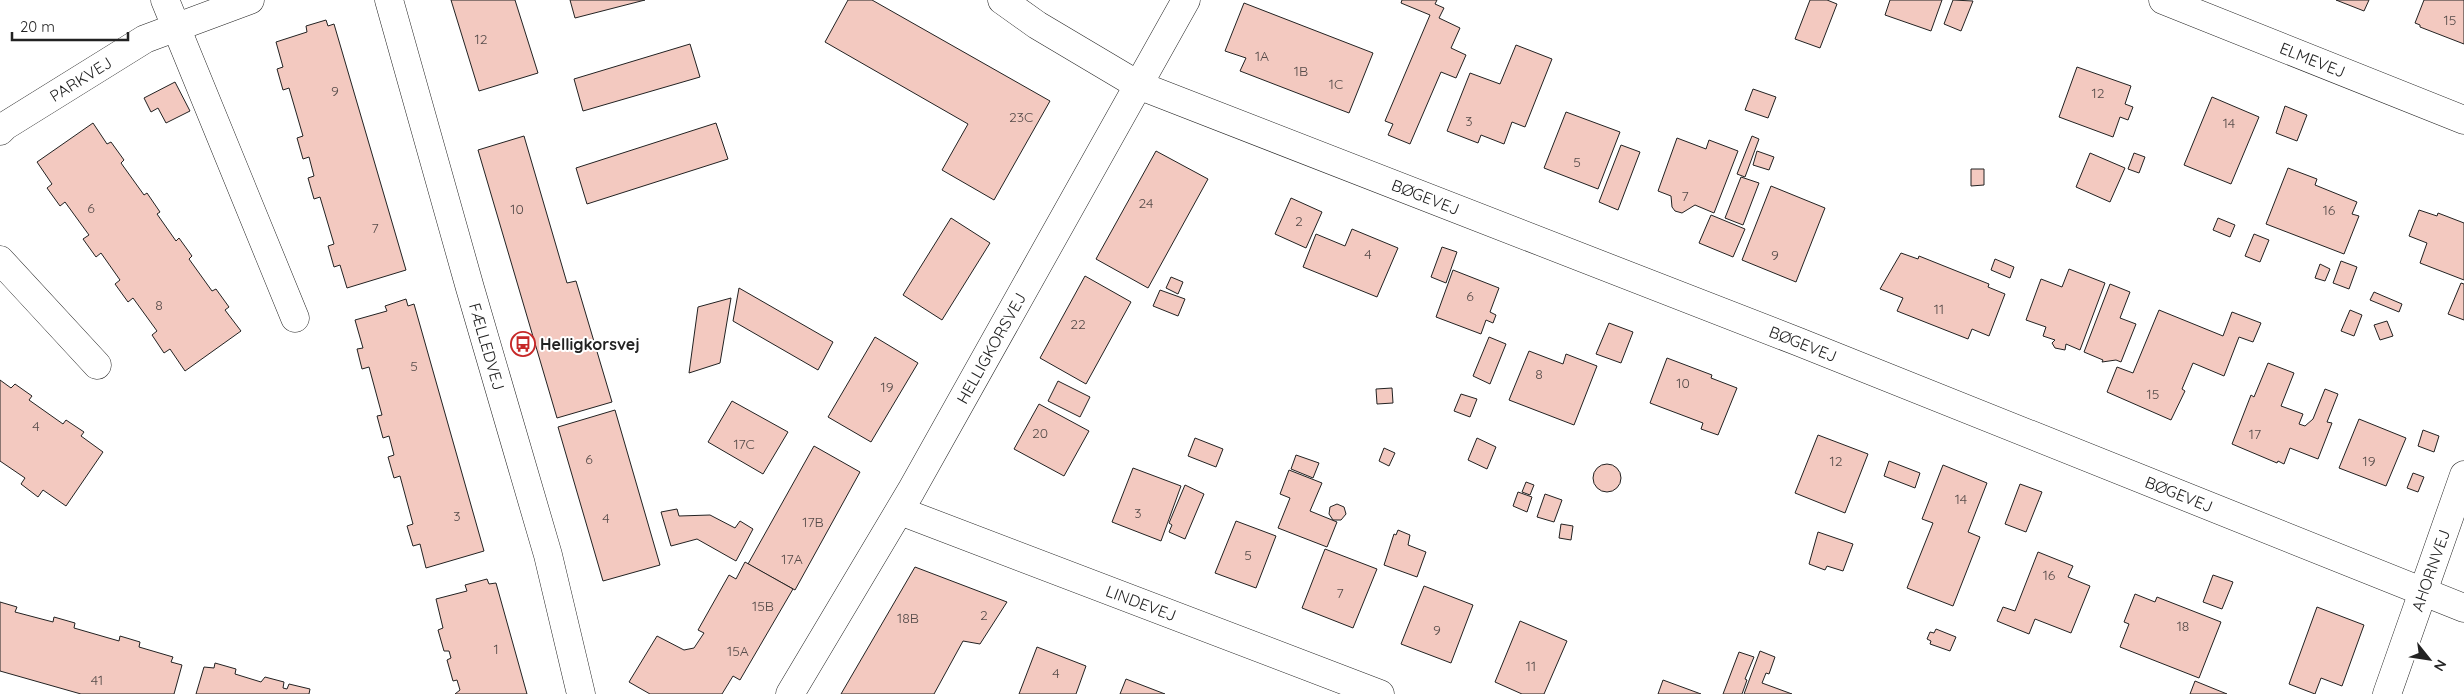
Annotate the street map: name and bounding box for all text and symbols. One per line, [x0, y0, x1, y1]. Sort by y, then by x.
scale bar [12, 10, 129, 42]
house number: 15 [2444, 11, 2456, 29]
text: 20 m [20, 17, 55, 36]
house number: 12 [475, 30, 488, 48]
street label: ELMEVEJ [2277, 38, 2348, 82]
house number: 1A [1255, 47, 1269, 65]
street label: PARKVEJ [46, 52, 115, 106]
house number: 1B [1294, 62, 1308, 80]
house number: 1C [1329, 75, 1343, 93]
house number: 9 [331, 82, 339, 100]
house number: 12 [2092, 84, 2105, 102]
house number: 23C [1009, 108, 1033, 126]
house number: 3 [1465, 112, 1473, 130]
house number: 14 [2223, 114, 2235, 132]
house number: 5 [1573, 153, 1581, 171]
street label: BØGEVEJ [1389, 175, 1462, 219]
house number: 7 [1681, 187, 1689, 205]
house number: 24 [1139, 194, 1153, 212]
house number: 6 [87, 199, 95, 217]
house number: 10 [510, 200, 524, 218]
house number: 16 [2323, 201, 2336, 219]
house number: 2 [1295, 212, 1303, 230]
house number: 7 [371, 219, 379, 237]
house number: 4 [1364, 245, 1372, 263]
house number: 9 [1771, 246, 1779, 264]
house number: 6 [1466, 287, 1474, 305]
street label: HELLIGKORSVEJ [952, 289, 1030, 407]
house number: 8 [155, 296, 163, 314]
street label: FÆLLEDVEJ [465, 300, 509, 392]
house number: 11 [1934, 300, 1944, 318]
house number: 22 [1070, 315, 1086, 333]
street label: BØGEVEJ [1766, 321, 1840, 366]
bus stop icon: Helligkorsvej [510, 331, 536, 357]
place label: Helligkorsvej [540, 334, 640, 354]
house number: 5 [410, 357, 418, 375]
house number: 8 [1535, 365, 1543, 383]
house number: 10 [1676, 374, 1690, 392]
house number: 19 [881, 378, 894, 396]
house number: 15 [2147, 385, 2159, 403]
house number: 4 [32, 417, 40, 435]
house number: 20 [1032, 424, 1048, 442]
house number: 17 [2249, 425, 2261, 443]
house number: 17C [733, 435, 755, 453]
house number: 6 [585, 450, 593, 468]
house number: 12 [1830, 452, 1843, 470]
house number: 19 [2363, 452, 2376, 470]
street label: BØGEVEJ [2142, 472, 2216, 516]
house number: 14 [1955, 490, 1967, 508]
house number: 3 [1134, 504, 1142, 522]
house number: 3 [453, 507, 461, 525]
house number: 4 [602, 509, 610, 527]
house number: 17B [802, 513, 824, 531]
street label: AHORNVEJ [2407, 527, 2454, 614]
house number: 5 [1244, 546, 1252, 564]
house number: 17A [781, 550, 803, 568]
house number: 16 [2043, 566, 2056, 584]
street label: LINDEVEJ [1103, 580, 1179, 625]
house number: 7 [1336, 584, 1344, 602]
house number: 15B [752, 597, 774, 615]
house number: 2 [980, 606, 988, 624]
house number: 18B [897, 609, 919, 627]
house number: 18 [2177, 617, 2189, 635]
house number: 9 [1433, 621, 1441, 639]
north arrow [2404, 634, 2454, 684]
house number: 1 [493, 640, 499, 658]
house number: 15A [727, 642, 749, 660]
house number: 11 [1526, 657, 1536, 675]
text: N [2430, 657, 2451, 674]
house number: 4 [1052, 664, 1060, 682]
house number: 41 [91, 671, 103, 689]

